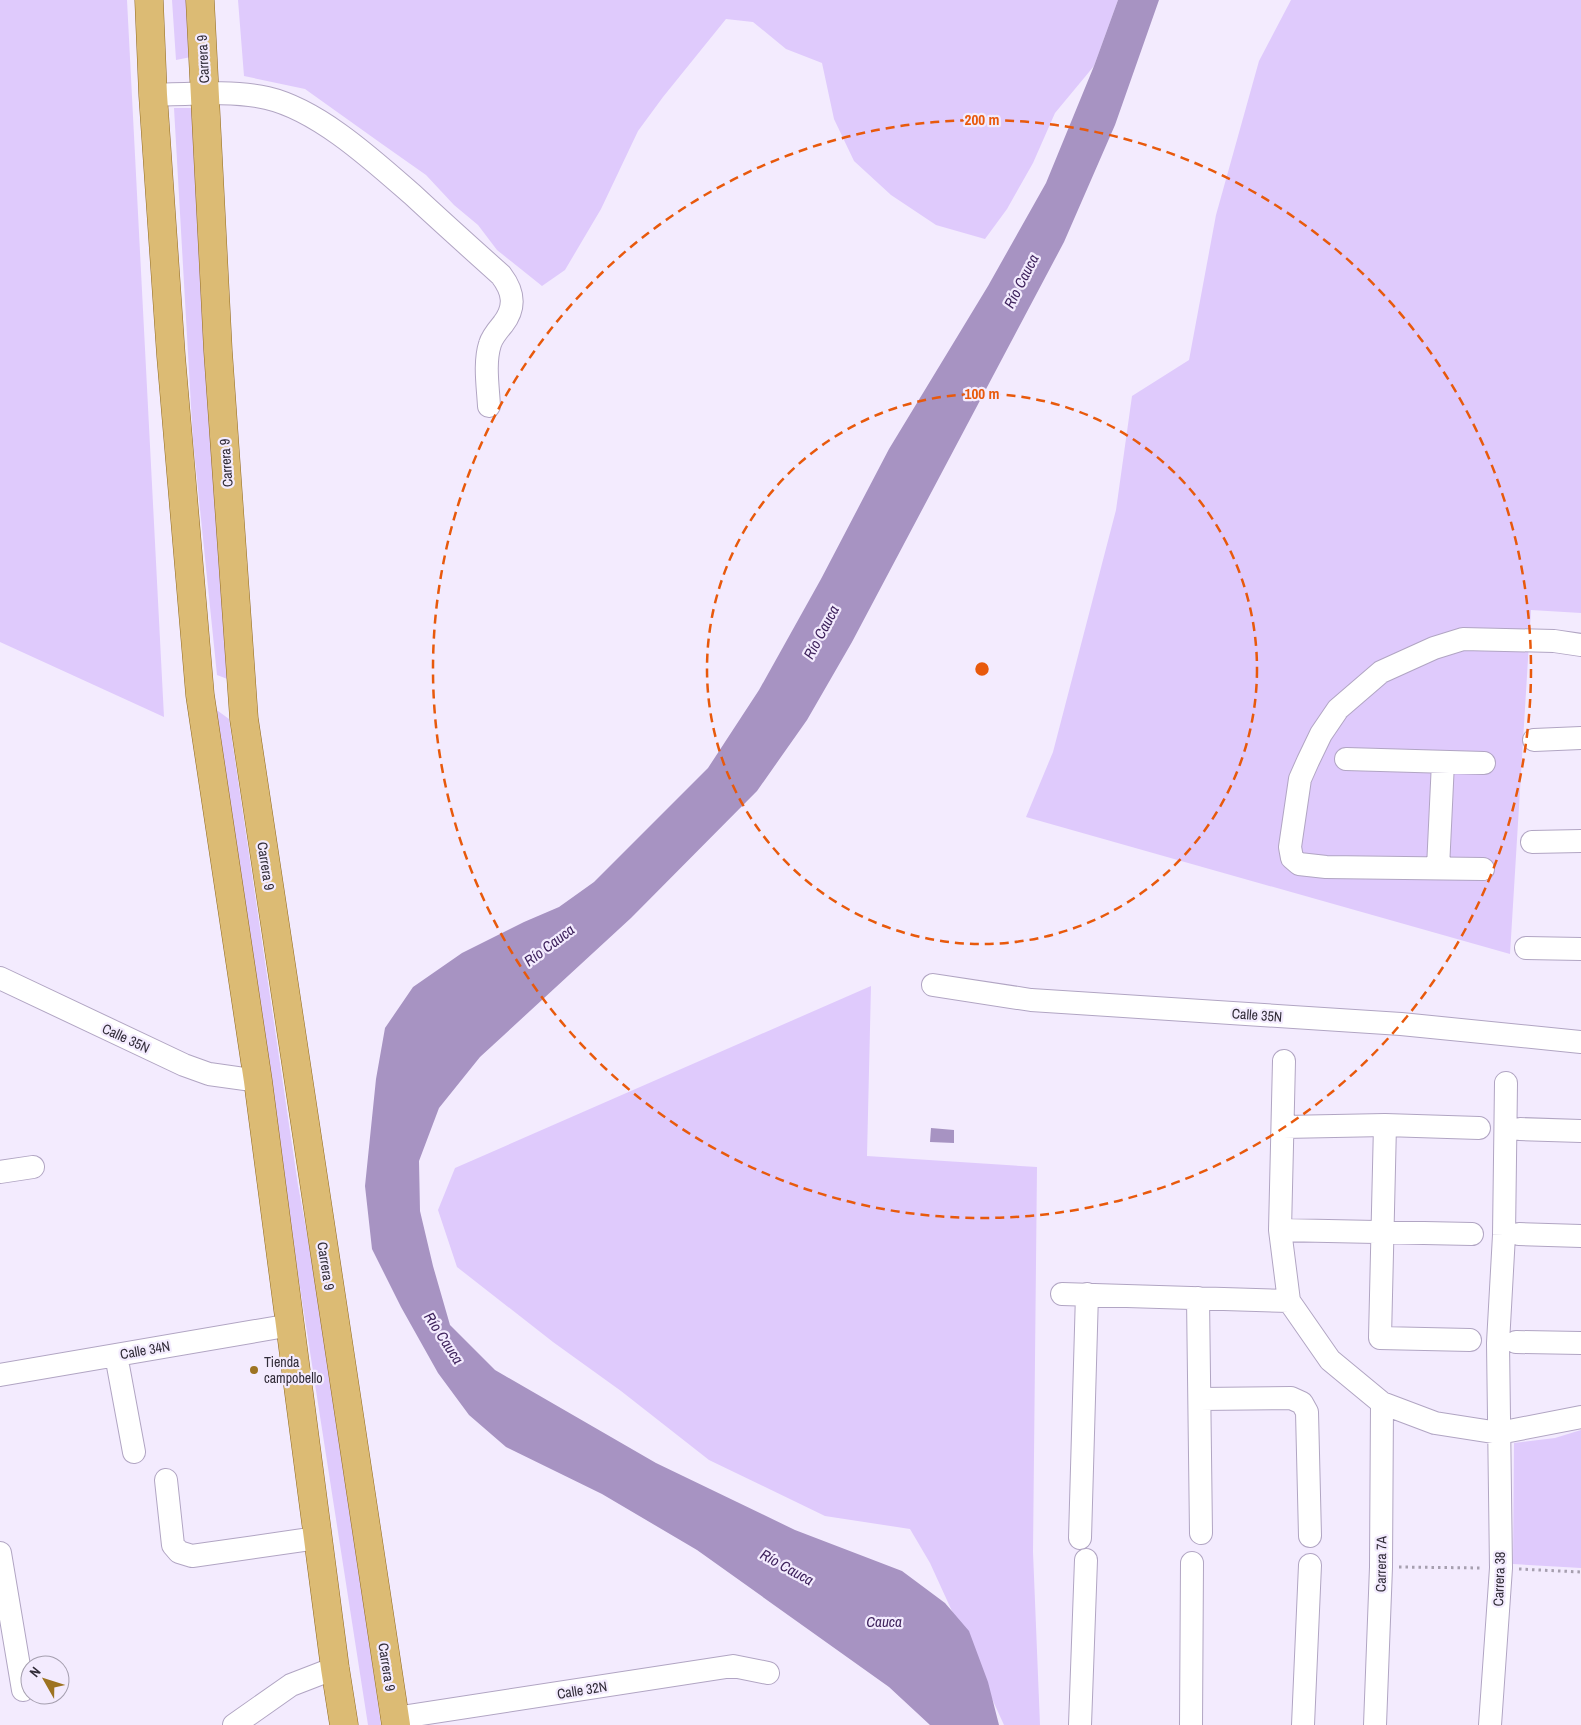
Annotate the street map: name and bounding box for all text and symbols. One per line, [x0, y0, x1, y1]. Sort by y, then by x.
street label: Carrera 9 [193, 34, 213, 84]
text: 200 m [965, 109, 999, 130]
water label: Río Cauca [998, 250, 1044, 312]
text: 100 m [965, 383, 999, 404]
street label: Carrera 9 [215, 438, 237, 488]
water label: Río Cauca [798, 601, 844, 663]
centre of rings [973, 660, 991, 678]
street label: Carrera 9 [253, 841, 279, 891]
water label: Río Cauca [519, 919, 579, 971]
street label: Calle 35N [1231, 1004, 1283, 1026]
street label: Calle 35N [99, 1019, 153, 1057]
street label: Carrera 9 [313, 1241, 339, 1291]
water label: Río Cauca [419, 1308, 469, 1368]
street label: Calle 34N [119, 1337, 171, 1363]
place label: Tienda campobello [264, 1353, 323, 1387]
marker: Tienda campobello [248, 1364, 260, 1376]
street label: Carrera 7A [1372, 1535, 1390, 1592]
water label: Río Cauca [756, 1544, 818, 1590]
street label: Carrera 38 [1489, 1551, 1509, 1607]
water label: Cauca [866, 1611, 902, 1632]
street label: Carrera 9 [374, 1642, 400, 1692]
north arrow [20, 1655, 70, 1705]
text: N [25, 1663, 45, 1681]
street label: Calle 32N [556, 1677, 608, 1703]

